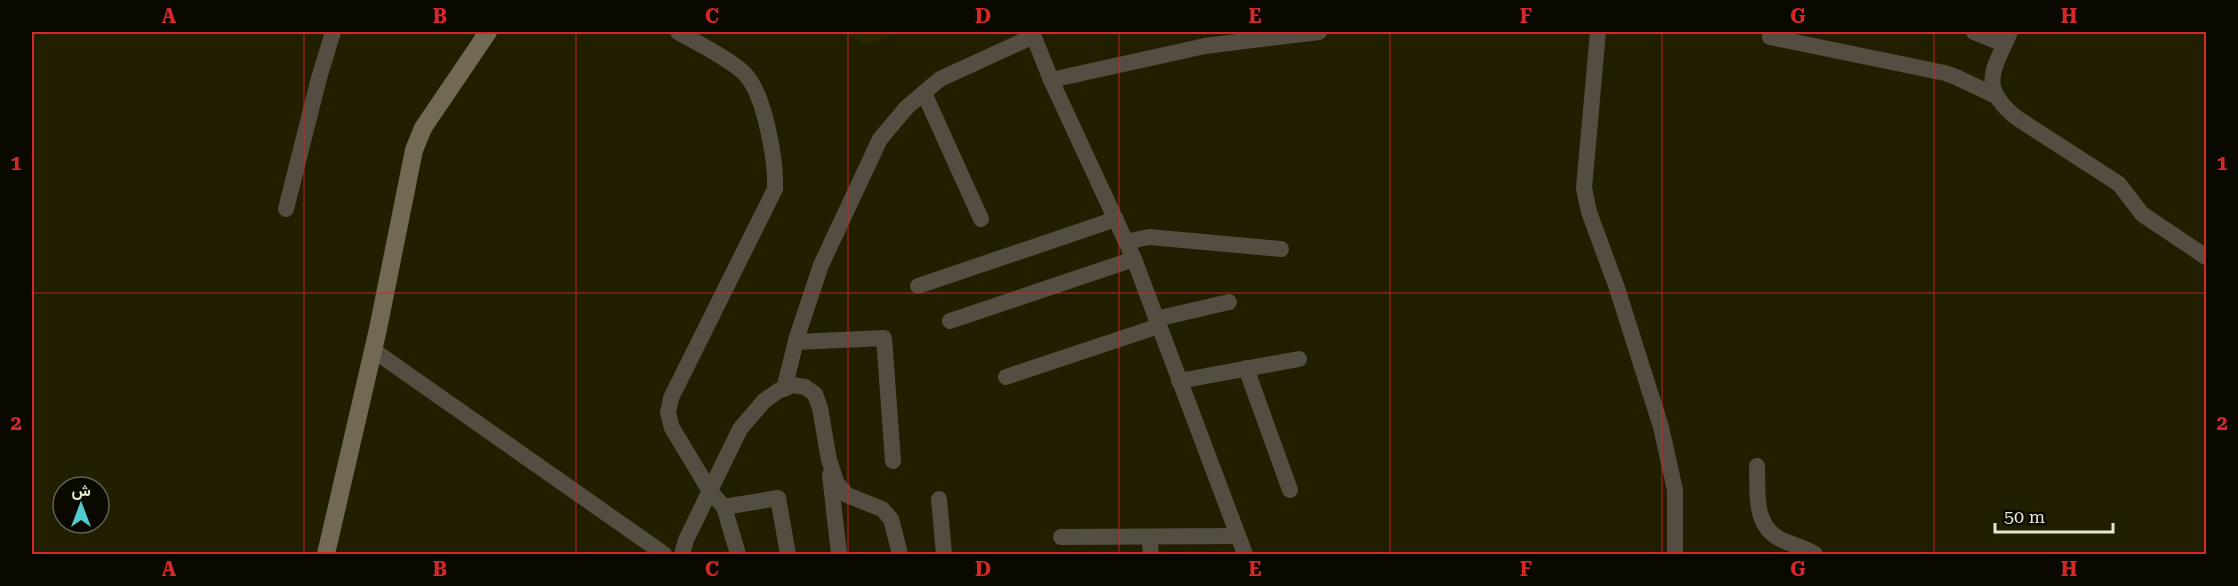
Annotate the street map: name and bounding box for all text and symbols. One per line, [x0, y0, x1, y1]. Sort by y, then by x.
text: A [162, 4, 177, 28]
text: B [433, 4, 447, 28]
text: C [705, 4, 719, 28]
text: D [975, 4, 991, 28]
text: E [1249, 4, 1262, 28]
text: F [1520, 4, 1532, 28]
text: G [1790, 4, 1806, 28]
text: H [2061, 4, 2077, 28]
text: 1 [10, 151, 22, 175]
text: 1 [2216, 151, 2228, 175]
text: 2 [10, 411, 22, 435]
text: 2 [2216, 411, 2228, 435]
north arrow [51, 475, 111, 535]
text: ش [71, 481, 91, 500]
scale bar [1995, 496, 2114, 534]
text: 50 m [2004, 506, 2045, 527]
text: A [162, 557, 177, 581]
text: B [433, 557, 447, 581]
text: C [705, 557, 719, 581]
text: D [975, 557, 991, 581]
text: E [1249, 557, 1262, 581]
text: F [1520, 557, 1532, 581]
text: G [1790, 557, 1806, 581]
text: H [2061, 557, 2077, 581]

